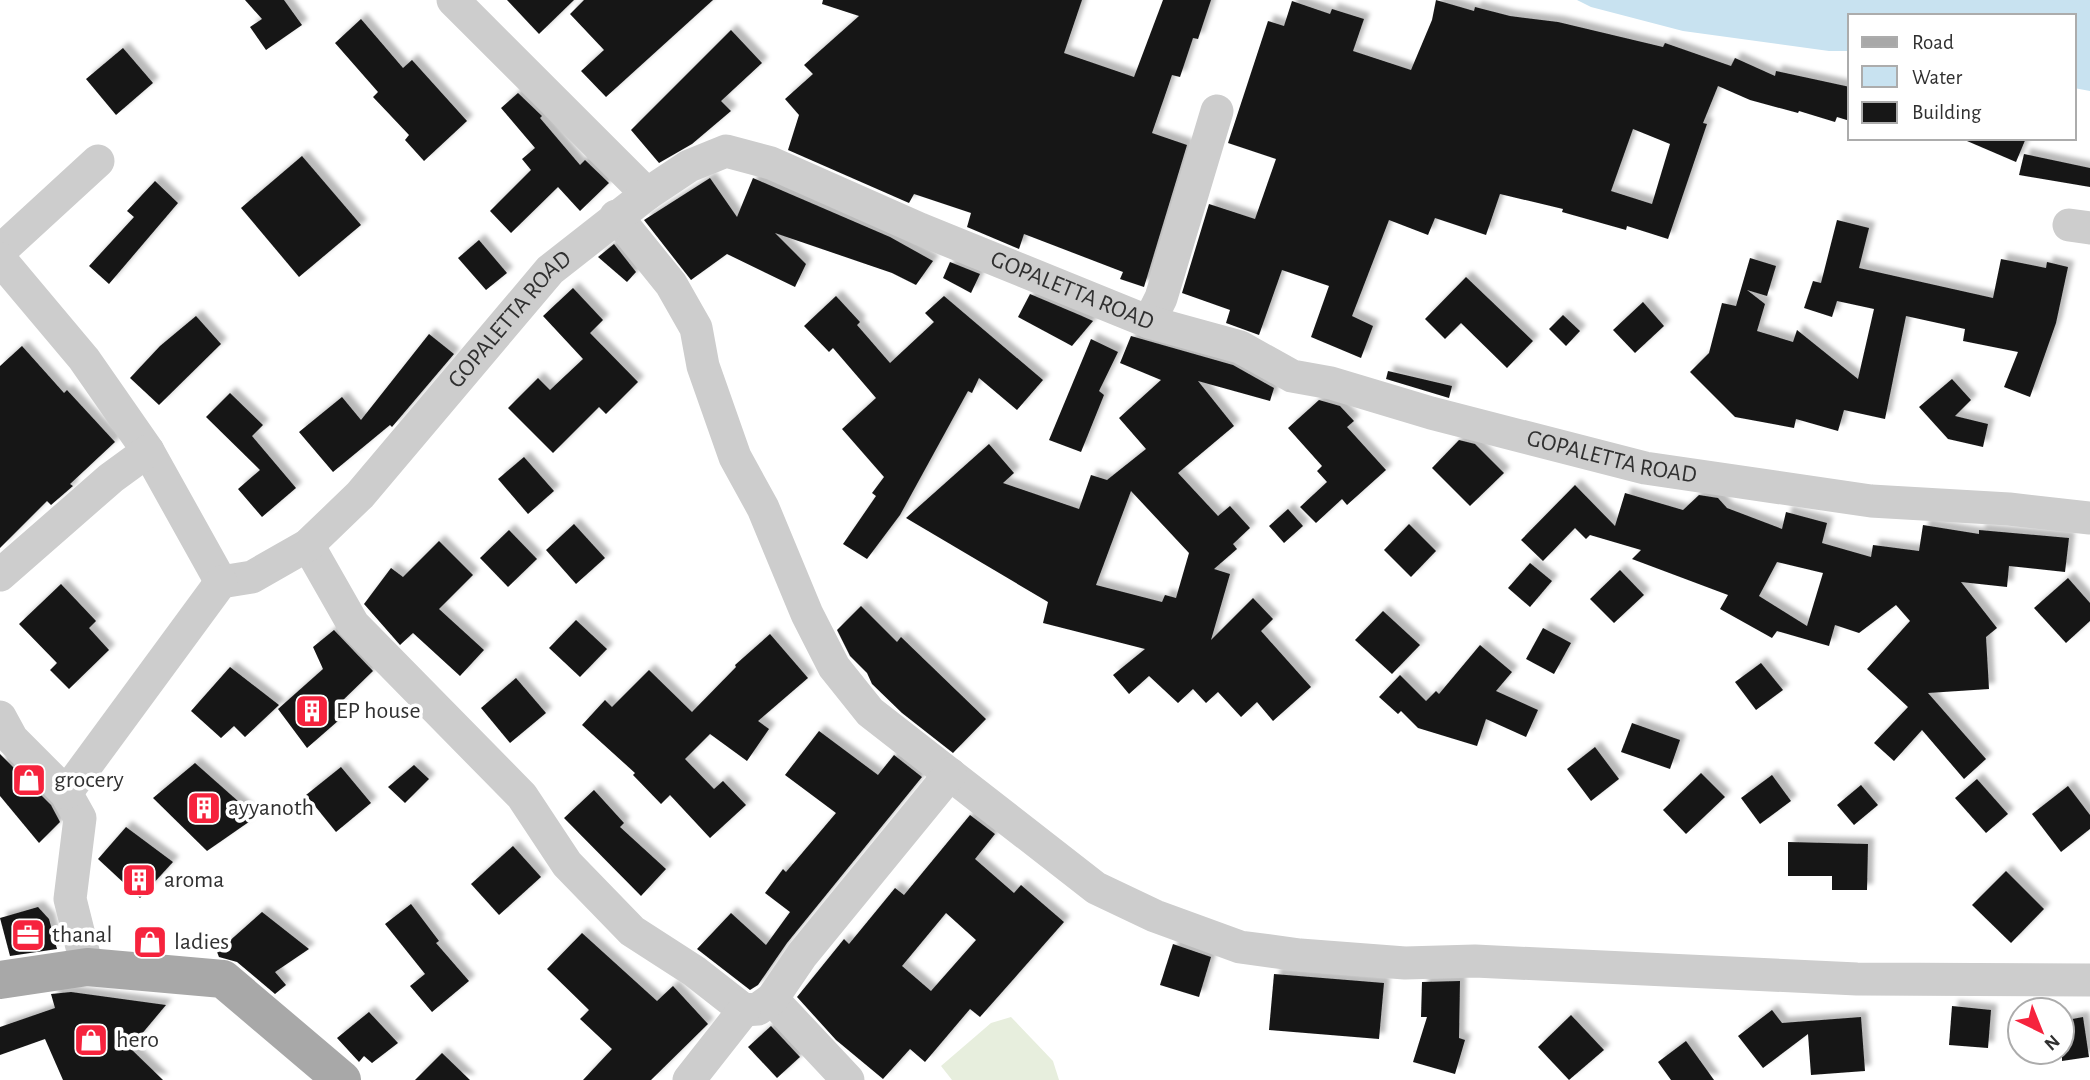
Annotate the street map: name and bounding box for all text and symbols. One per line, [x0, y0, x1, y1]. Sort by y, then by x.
legend [1848, 14, 2076, 140]
text: Road [1912, 32, 1954, 53]
text: Water [1912, 67, 1962, 88]
text: Building [1912, 102, 1982, 123]
street label: GOPALETTA ROAD [444, 246, 576, 393]
street label: GOPALETTA ROAD [987, 247, 1157, 335]
street label: GOPALETTA ROAD [1524, 426, 1698, 487]
building icon: EP house [293, 692, 331, 730]
place label: EP house [336, 699, 420, 723]
shop icon: grocery [10, 761, 48, 799]
place label: grocery [54, 768, 124, 792]
building icon: ayyanoth [185, 789, 223, 827]
place label: ayyanoth [228, 796, 314, 820]
building icon: aroma [120, 861, 158, 899]
place label: aroma [164, 868, 224, 892]
office icon: thanal [9, 916, 47, 954]
place label: thanal [52, 923, 112, 947]
shop icon: ladies [131, 923, 169, 961]
place label: ladies [174, 930, 229, 954]
north arrow [2006, 996, 2076, 1066]
shop icon: hero [72, 1021, 110, 1059]
place label: hero [116, 1028, 159, 1052]
text: N [2040, 1031, 2063, 1054]

